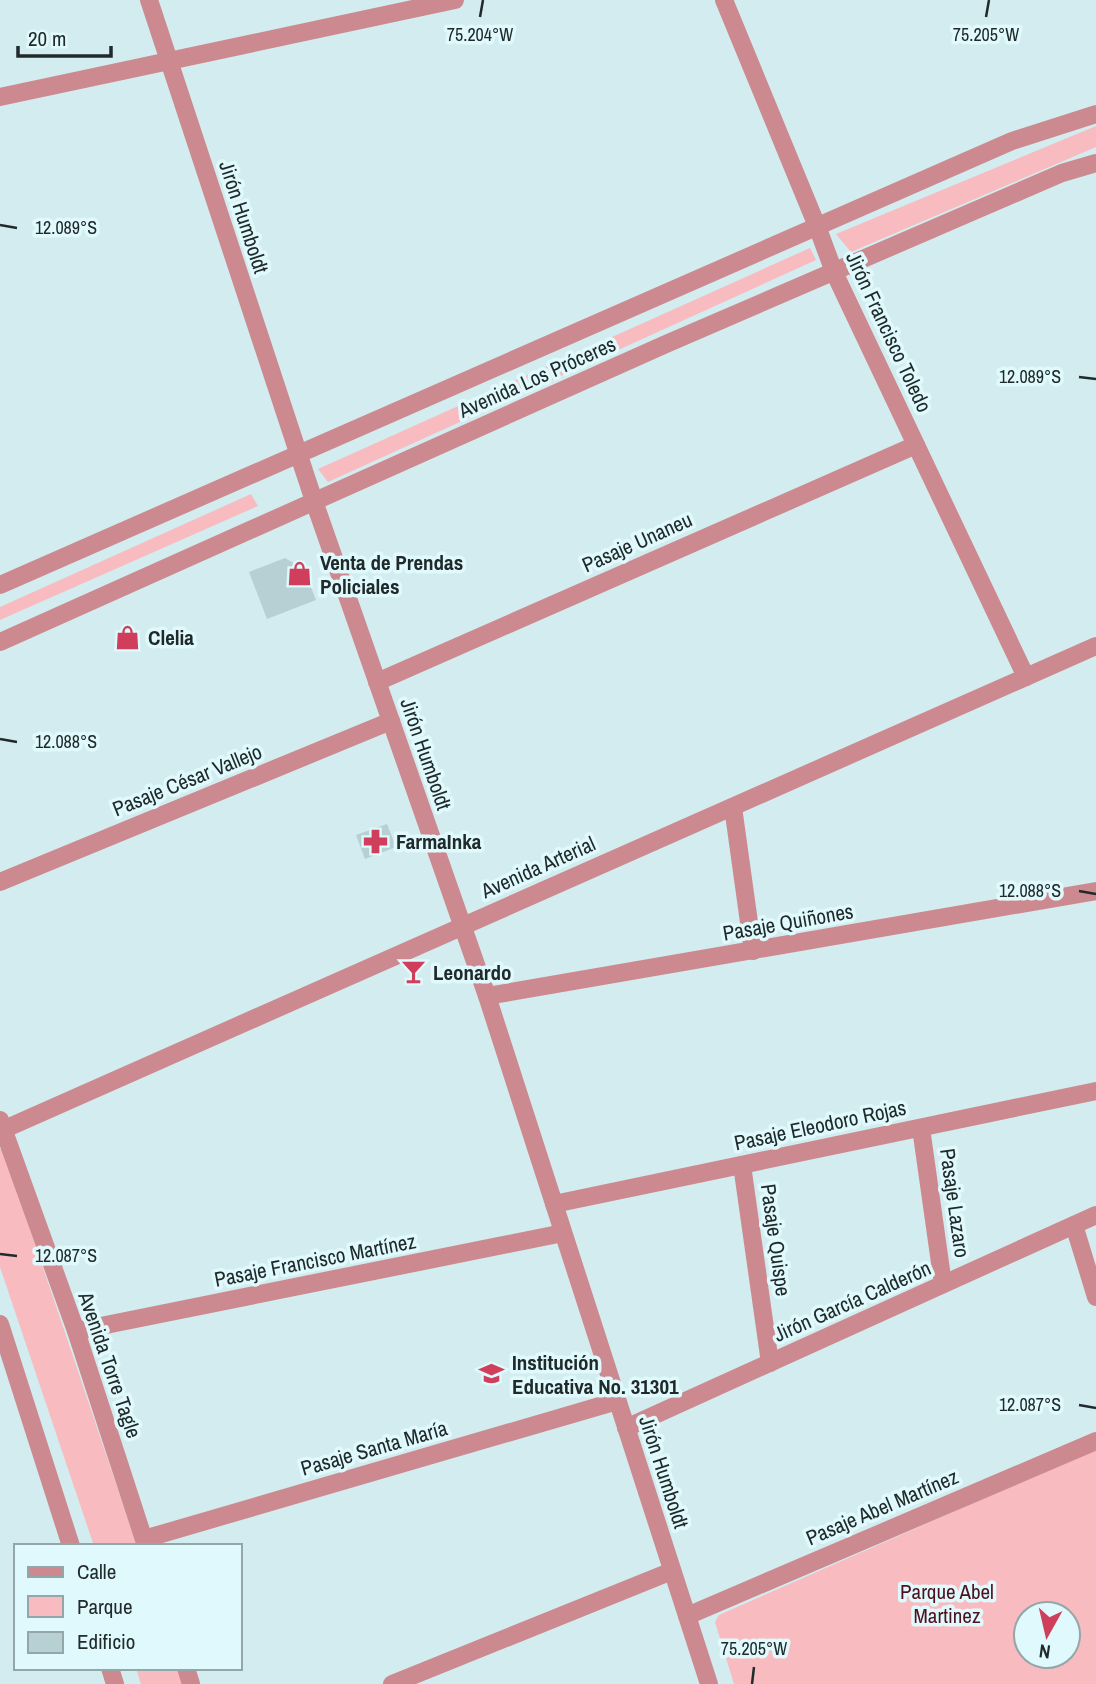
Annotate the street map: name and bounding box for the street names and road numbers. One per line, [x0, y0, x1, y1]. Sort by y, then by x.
street label: Jirón Humboldt [212, 157, 276, 277]
street label: Jirón Francisco Toledo [839, 247, 939, 417]
street label: Avenida Los Próceres [453, 329, 620, 425]
street label: Pasaje Unaneu [577, 505, 697, 579]
street label: Jirón Humboldt [393, 694, 459, 814]
street label: Pasaje César Vallejo [108, 737, 266, 823]
street label: Avenida Arterial [475, 829, 600, 906]
street label: Pasaje Quiñones [720, 896, 856, 948]
street label: Pasaje Eleodoro Rojas [731, 1093, 909, 1157]
street label: Pasaje Lazaro [933, 1146, 977, 1260]
street label: Pasaje Quispe [754, 1182, 798, 1298]
street label: Pasaje Francisco Martínez [212, 1226, 419, 1294]
street label: Jirón García Calderón [769, 1253, 935, 1349]
street label: Avenida Torre Tagle [71, 1287, 149, 1442]
street label: Jirón Humboldt [632, 1412, 696, 1532]
street label: Pasaje Santa María [297, 1413, 451, 1483]
street label: Pasaje Abel Martínez [801, 1462, 963, 1552]

